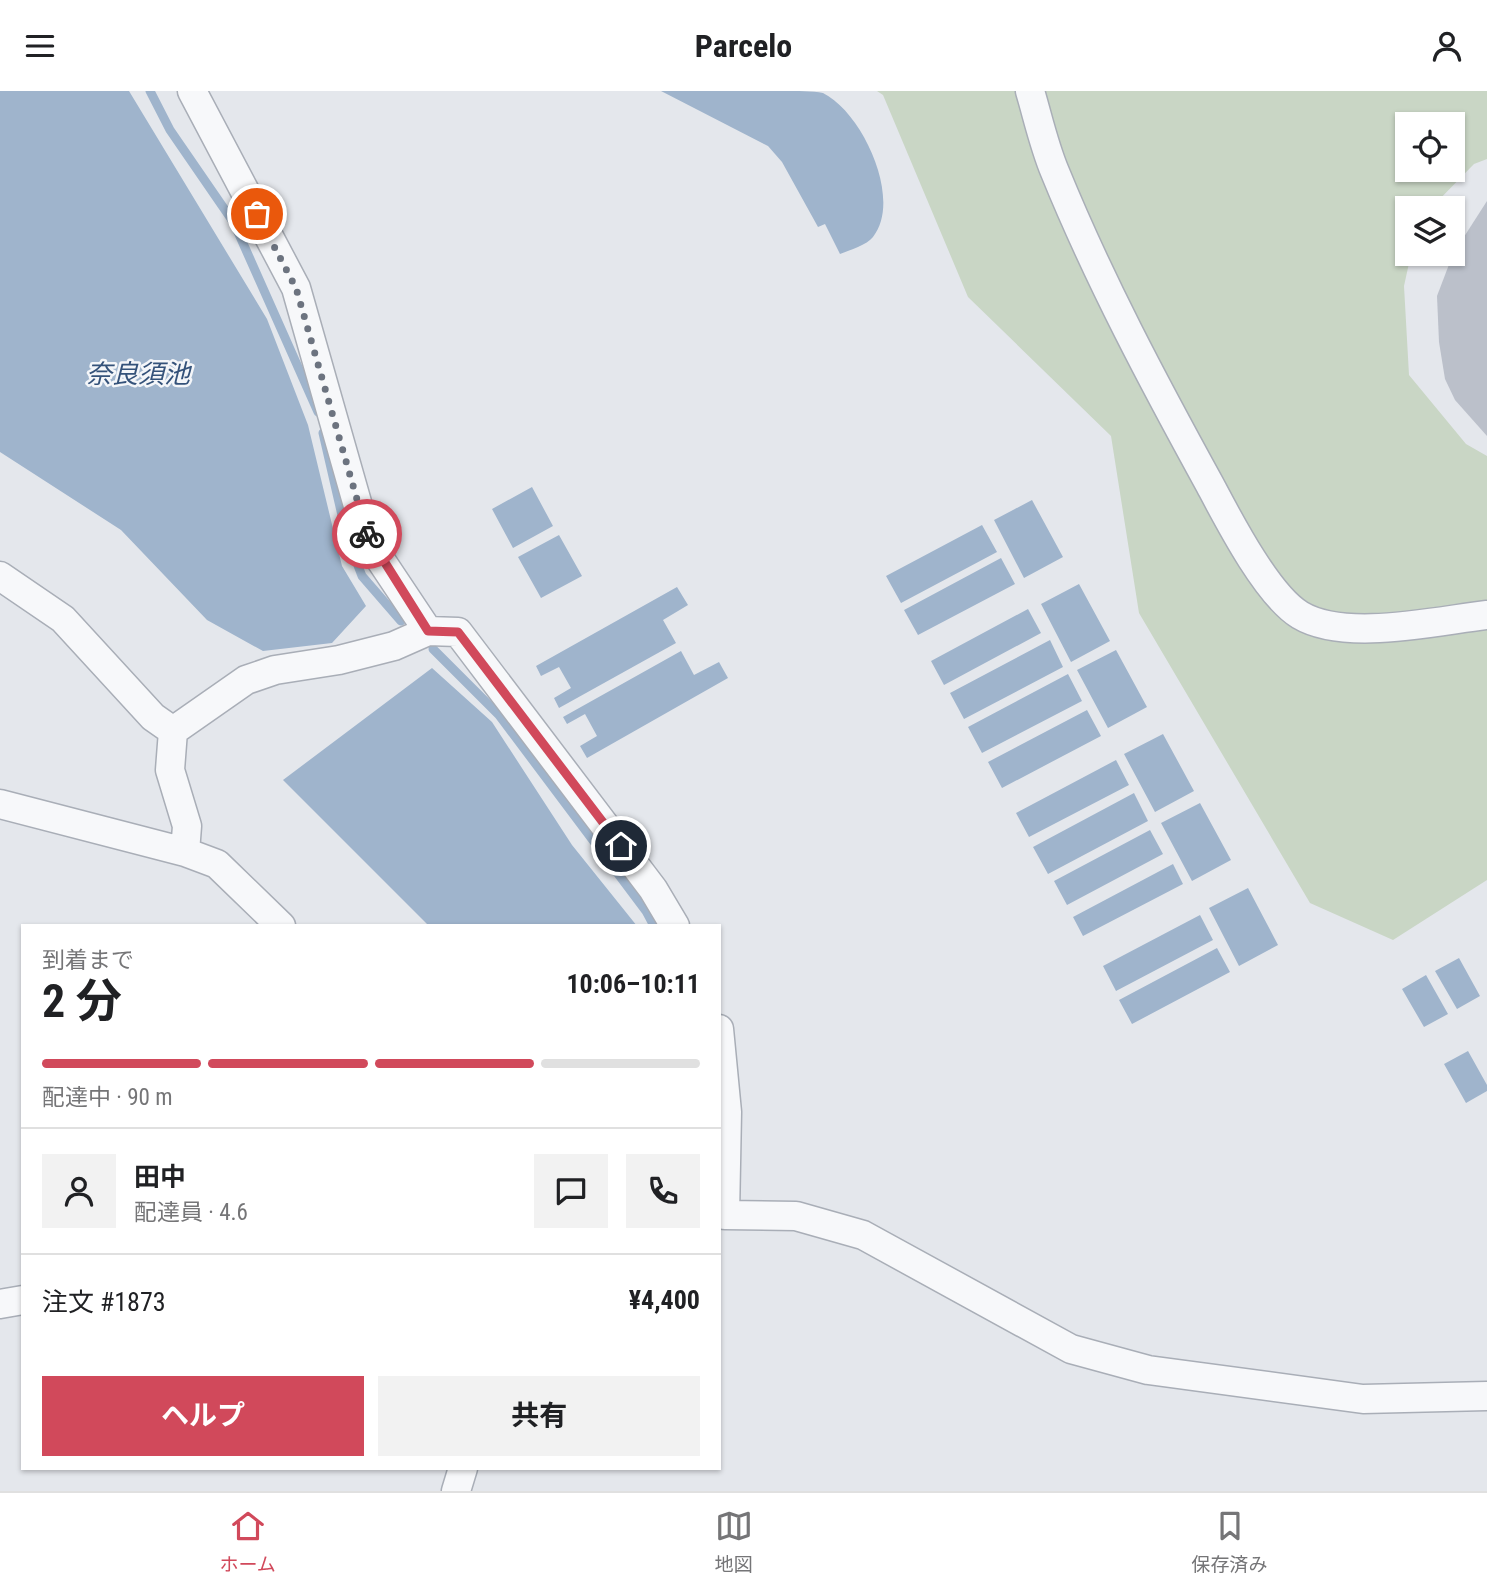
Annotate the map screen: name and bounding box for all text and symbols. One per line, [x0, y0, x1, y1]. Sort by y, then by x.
icon: menu [21, 27, 59, 65]
text: Parcelo [695, 27, 792, 65]
icon: person [1428, 27, 1466, 65]
map controls [1395, 112, 1465, 266]
button: locate [1395, 112, 1465, 182]
pin [227, 184, 287, 244]
icon: bag [238, 195, 276, 233]
button: layers [1395, 196, 1465, 266]
water label: 奈良須池 [86, 359, 193, 389]
courier [332, 499, 402, 569]
icon: bike [348, 515, 386, 553]
pin [591, 816, 651, 876]
icon: home [602, 827, 640, 865]
text: 到着まで [42, 947, 134, 974]
text: 10:06–10:11 [566, 969, 700, 999]
text: 2 分 [42, 974, 122, 1028]
text: 配達中 · 90 m [42, 1084, 172, 1111]
button: person [42, 1154, 116, 1228]
button: chat [534, 1154, 608, 1228]
button: phone [626, 1154, 700, 1228]
text: 田中 [134, 1162, 186, 1192]
text: 配達員 · 4.6 [134, 1199, 248, 1226]
text: ¥4,400 [629, 1285, 700, 1315]
text: 注文 #1873 [42, 1287, 166, 1317]
button: ヘルプ [42, 1376, 364, 1456]
button: 共有 [378, 1376, 700, 1456]
tab: ホーム [219, 1507, 276, 1576]
tab: 地図 [715, 1507, 753, 1576]
tab: 保存済み [1192, 1507, 1268, 1576]

